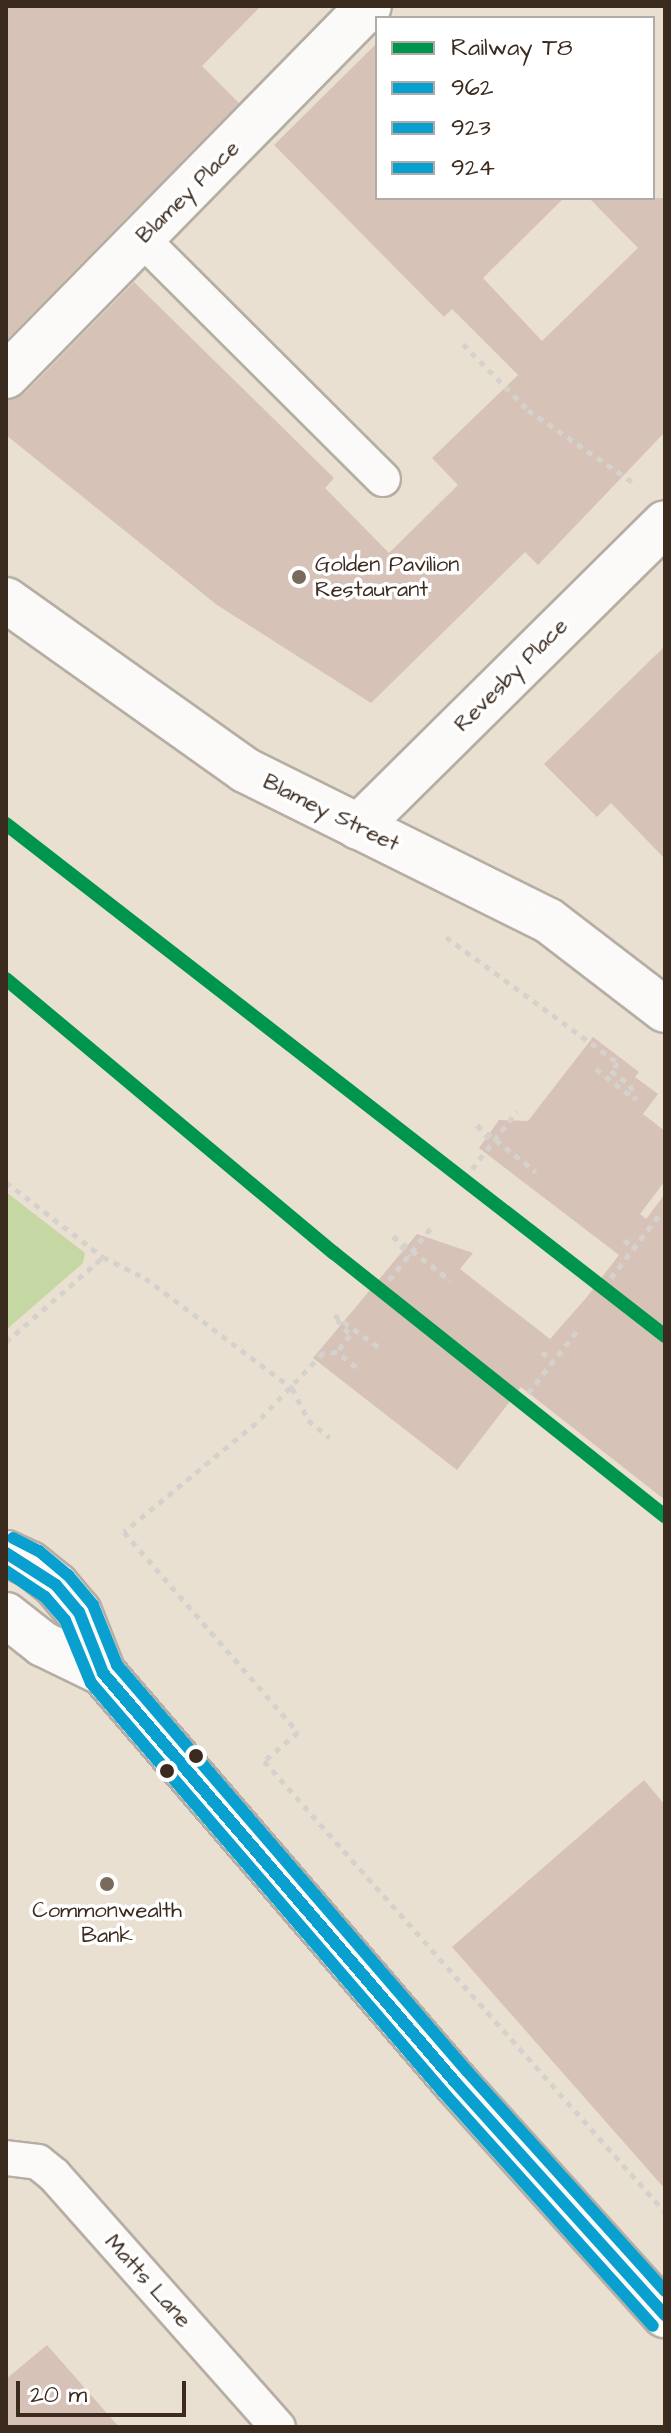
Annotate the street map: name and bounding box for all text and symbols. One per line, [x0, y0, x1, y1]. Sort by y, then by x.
legend [375, 16, 655, 200]
text: Railway T8 [451, 31, 573, 65]
text: 962 [451, 71, 493, 105]
text: 923 [451, 111, 491, 145]
street label: Blamey Place [131, 135, 245, 249]
text: 924 [451, 151, 495, 185]
place label: Golden Pavilion Restaurant [315, 551, 459, 602]
marker: Golden Pavilion Restaurant [290, 568, 308, 586]
street label: Revesby Place [449, 613, 573, 737]
street label: Blamey Street [259, 769, 403, 857]
unlabelled marker [188, 1748, 204, 1764]
unlabelled marker [159, 1763, 175, 1779]
marker: Commonwealth Bank [98, 1875, 116, 1893]
place label: Commonwealth Bank [32, 1897, 182, 1948]
street label: Matts Lane [99, 2229, 197, 2333]
scale bar [20, 2365, 190, 2415]
text: 20 m [30, 2378, 87, 2412]

